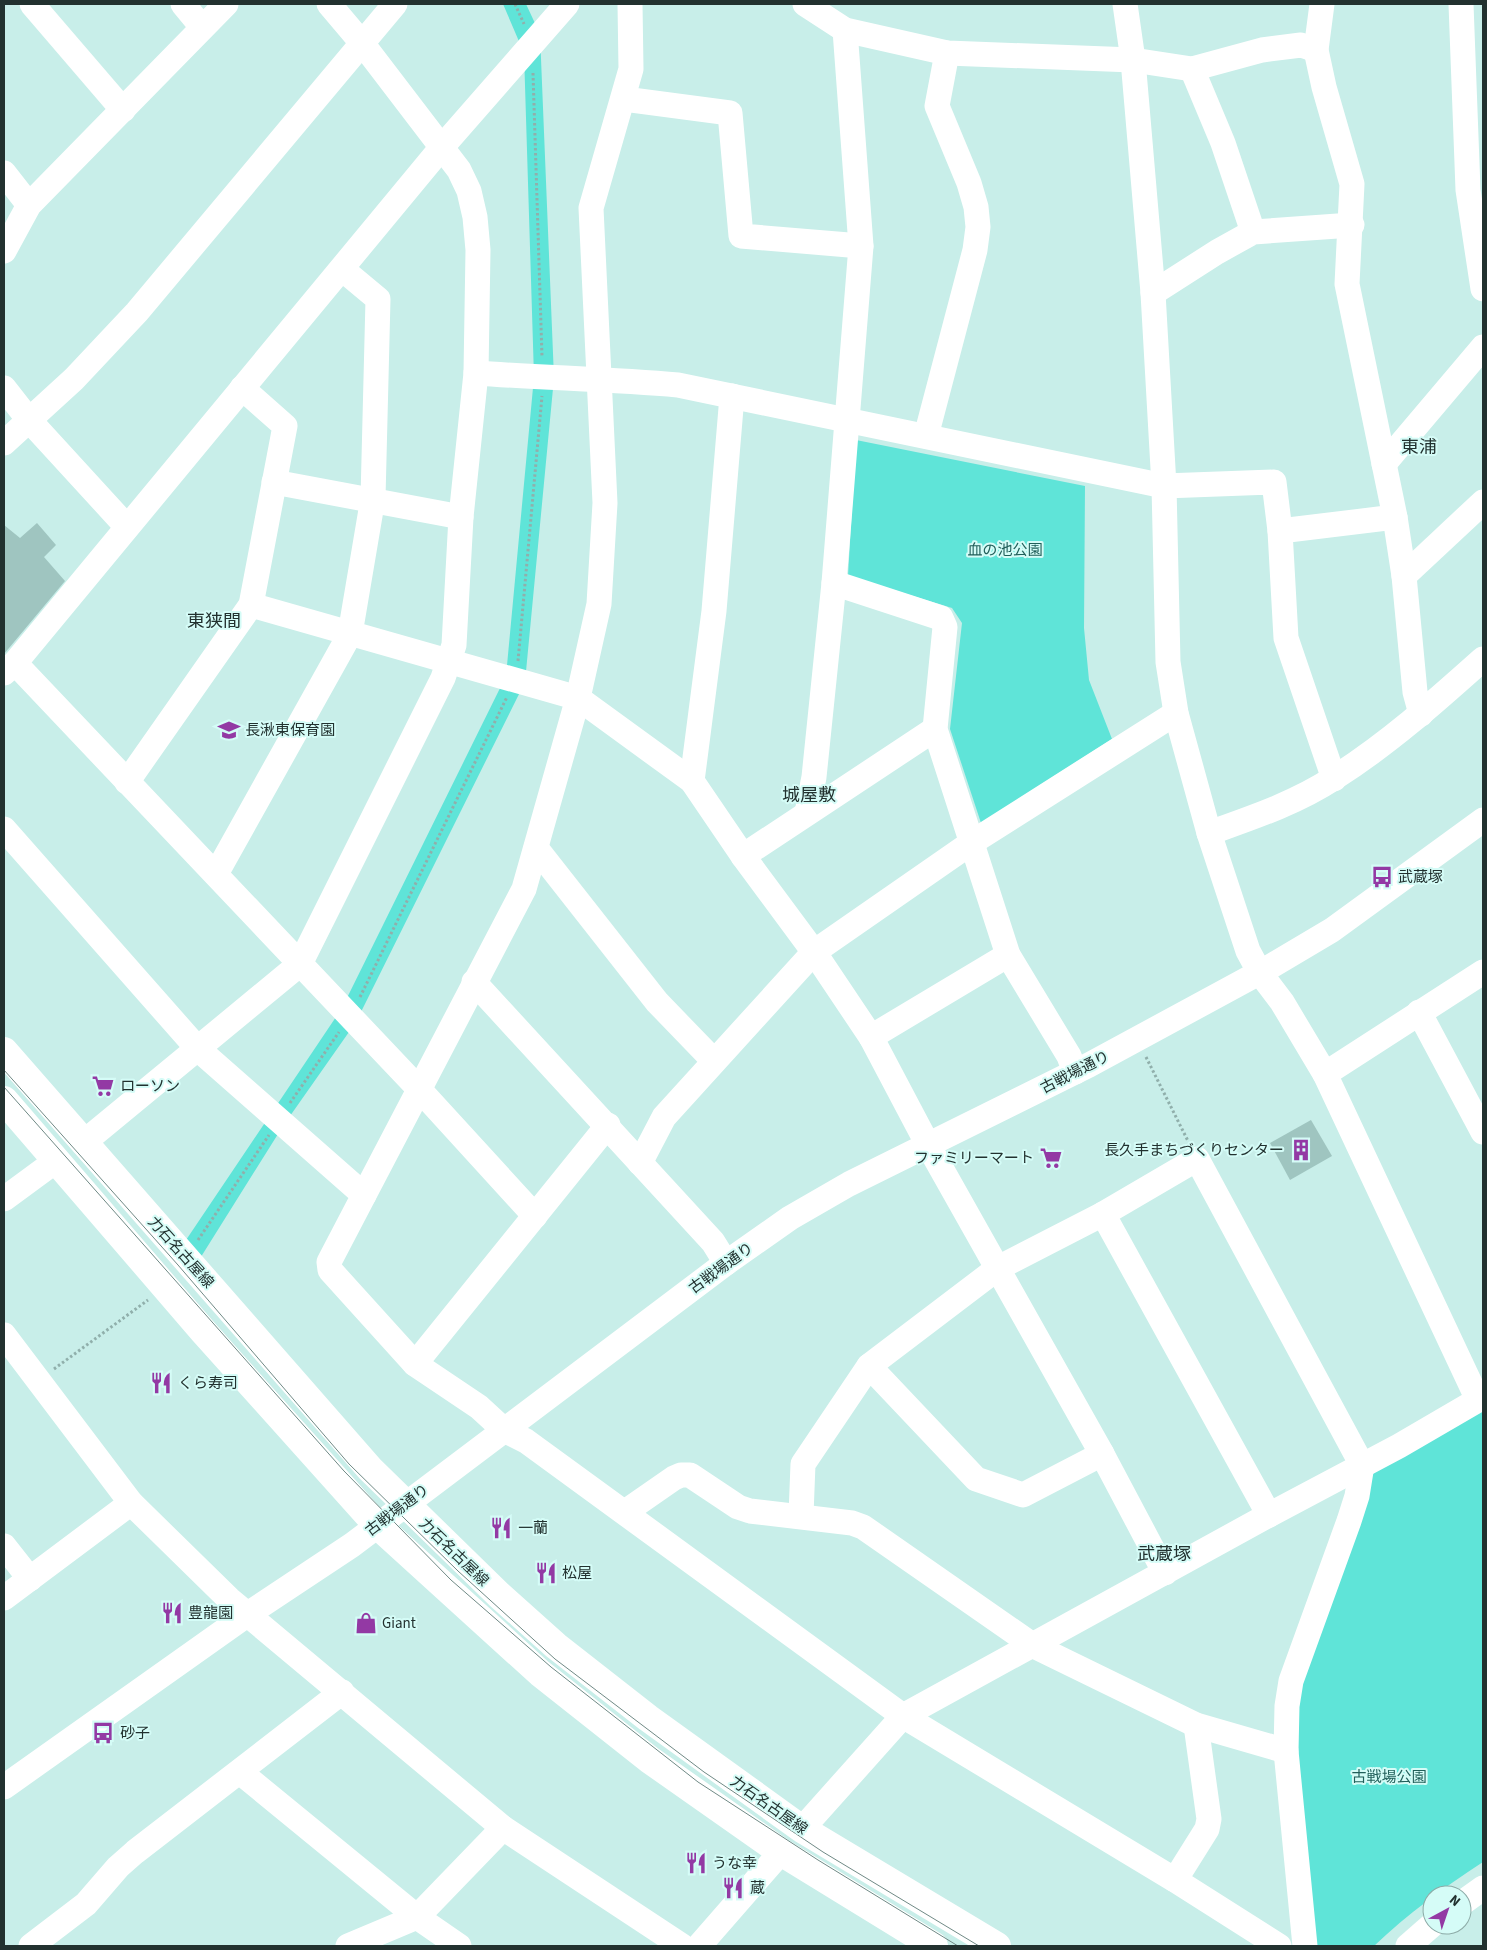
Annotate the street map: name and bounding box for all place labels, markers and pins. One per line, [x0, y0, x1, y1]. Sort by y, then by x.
school or university icon: 長湫東保育園 [216, 717, 242, 743]
place label: 長湫東保育園 [245, 720, 335, 741]
bus stop icon: 武蔵塚 [1369, 864, 1395, 890]
place label: 武蔵塚 [1398, 867, 1443, 888]
supermarket icon: ローソン [90, 1073, 116, 1099]
place label: ローソン [120, 1076, 180, 1097]
building icon: 長久手まちづくりセンター [1288, 1137, 1314, 1163]
place label: 長久手まちづくりセンター [1104, 1140, 1284, 1161]
supermarket icon: ファミリーマート [1038, 1145, 1064, 1171]
place label: ファミリーマート [914, 1148, 1034, 1169]
restaurant icon: くら寿司 [148, 1370, 174, 1396]
place label: くら寿司 [178, 1373, 238, 1394]
restaurant icon: 一蘭 [488, 1515, 514, 1541]
place label: 一蘭 [518, 1518, 548, 1539]
restaurant icon: 松屋 [533, 1560, 559, 1586]
place label: 松屋 [562, 1563, 592, 1584]
restaurant icon: 豊龍園 [159, 1600, 185, 1626]
place label: 豊龍園 [188, 1603, 233, 1624]
shop icon: Giant [353, 1610, 379, 1636]
place label: Giant [382, 1613, 416, 1634]
bus stop icon: 砂子 [90, 1720, 116, 1746]
place label: 砂子 [120, 1723, 150, 1744]
restaurant icon: うな幸 [683, 1850, 709, 1876]
place label: うな幸 [712, 1853, 757, 1874]
restaurant icon: 蔵 [720, 1875, 746, 1901]
place label: 蔵 [750, 1878, 765, 1899]

